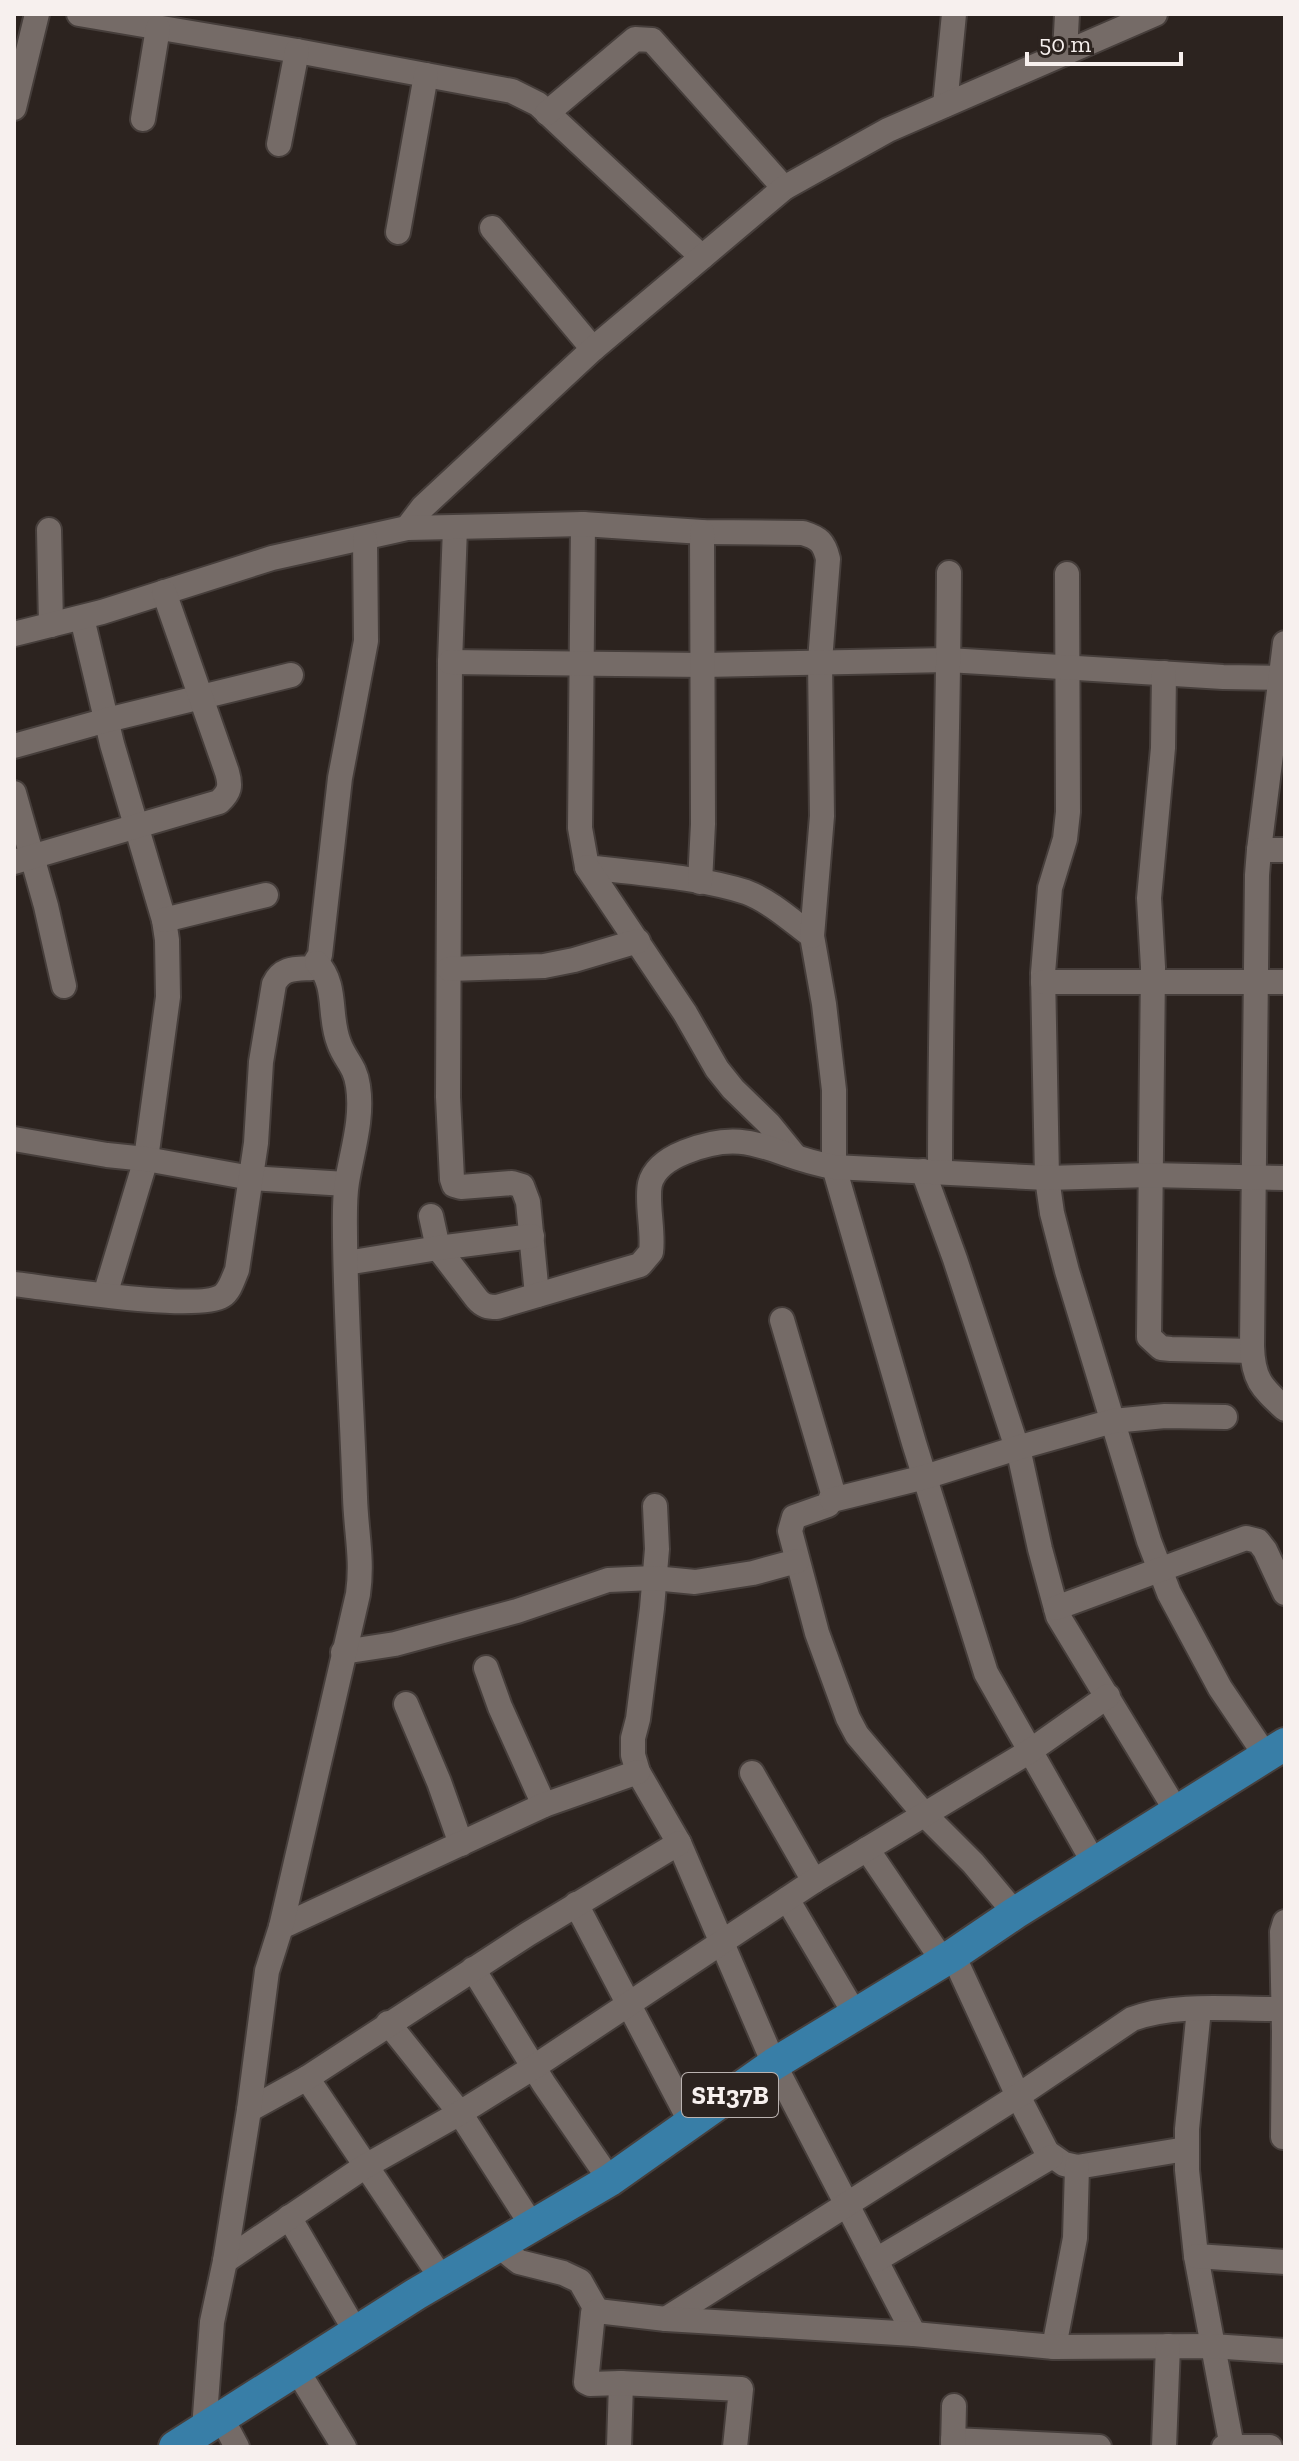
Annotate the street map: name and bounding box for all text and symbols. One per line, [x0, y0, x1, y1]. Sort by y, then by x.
scale bar [1027, 16, 1181, 66]
text: 50 m [1039, 29, 1092, 58]
road number: SH37B [682, 2073, 778, 2117]

